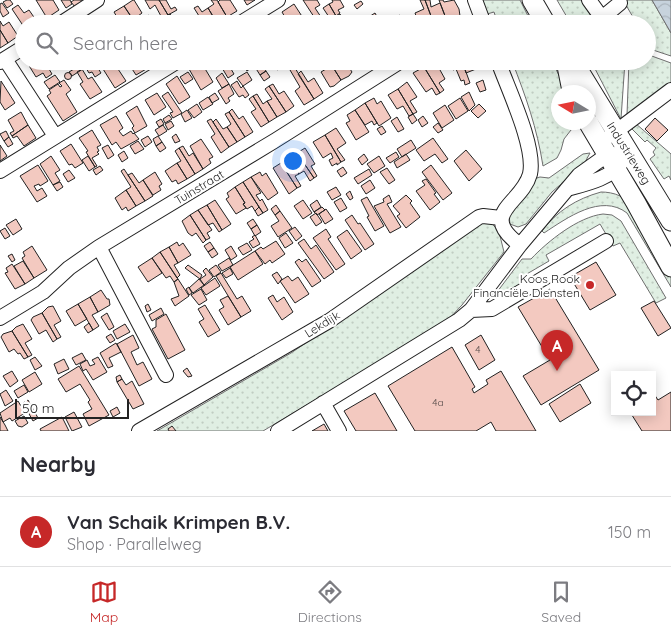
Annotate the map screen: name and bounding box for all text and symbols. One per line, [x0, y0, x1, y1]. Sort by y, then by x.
search box [15, 15, 656, 70]
icon: search [33, 29, 61, 57]
text: Search here [73, 31, 178, 55]
north arrow [551, 85, 596, 130]
street label: Industrieweg [604, 119, 654, 187]
your location [280, 148, 306, 174]
street label: Tuinstraat [172, 166, 226, 208]
place label: Koos Rook Financiële Diensten [473, 271, 580, 300]
marker: Koos Rook Financiële Diensten [584, 279, 596, 291]
street label: Lekdijk [302, 307, 342, 341]
pin: A [541, 330, 573, 371]
house number: 4 [475, 343, 481, 356]
map controls [611, 371, 656, 416]
button: locate [611, 371, 656, 416]
scale bar [15, 396, 129, 419]
house number: 4a [432, 396, 444, 409]
text: 50 m [22, 399, 55, 417]
text: Nearby [20, 451, 96, 477]
text: Van Schaik Krimpen B.V. [67, 510, 290, 534]
text: A [31, 522, 41, 542]
text: 150 m [608, 522, 651, 542]
text: Shop · Parallelweg [67, 534, 202, 554]
tab: Map [90, 578, 118, 626]
tab: Directions [298, 578, 362, 626]
tab: Saved [541, 578, 581, 626]

